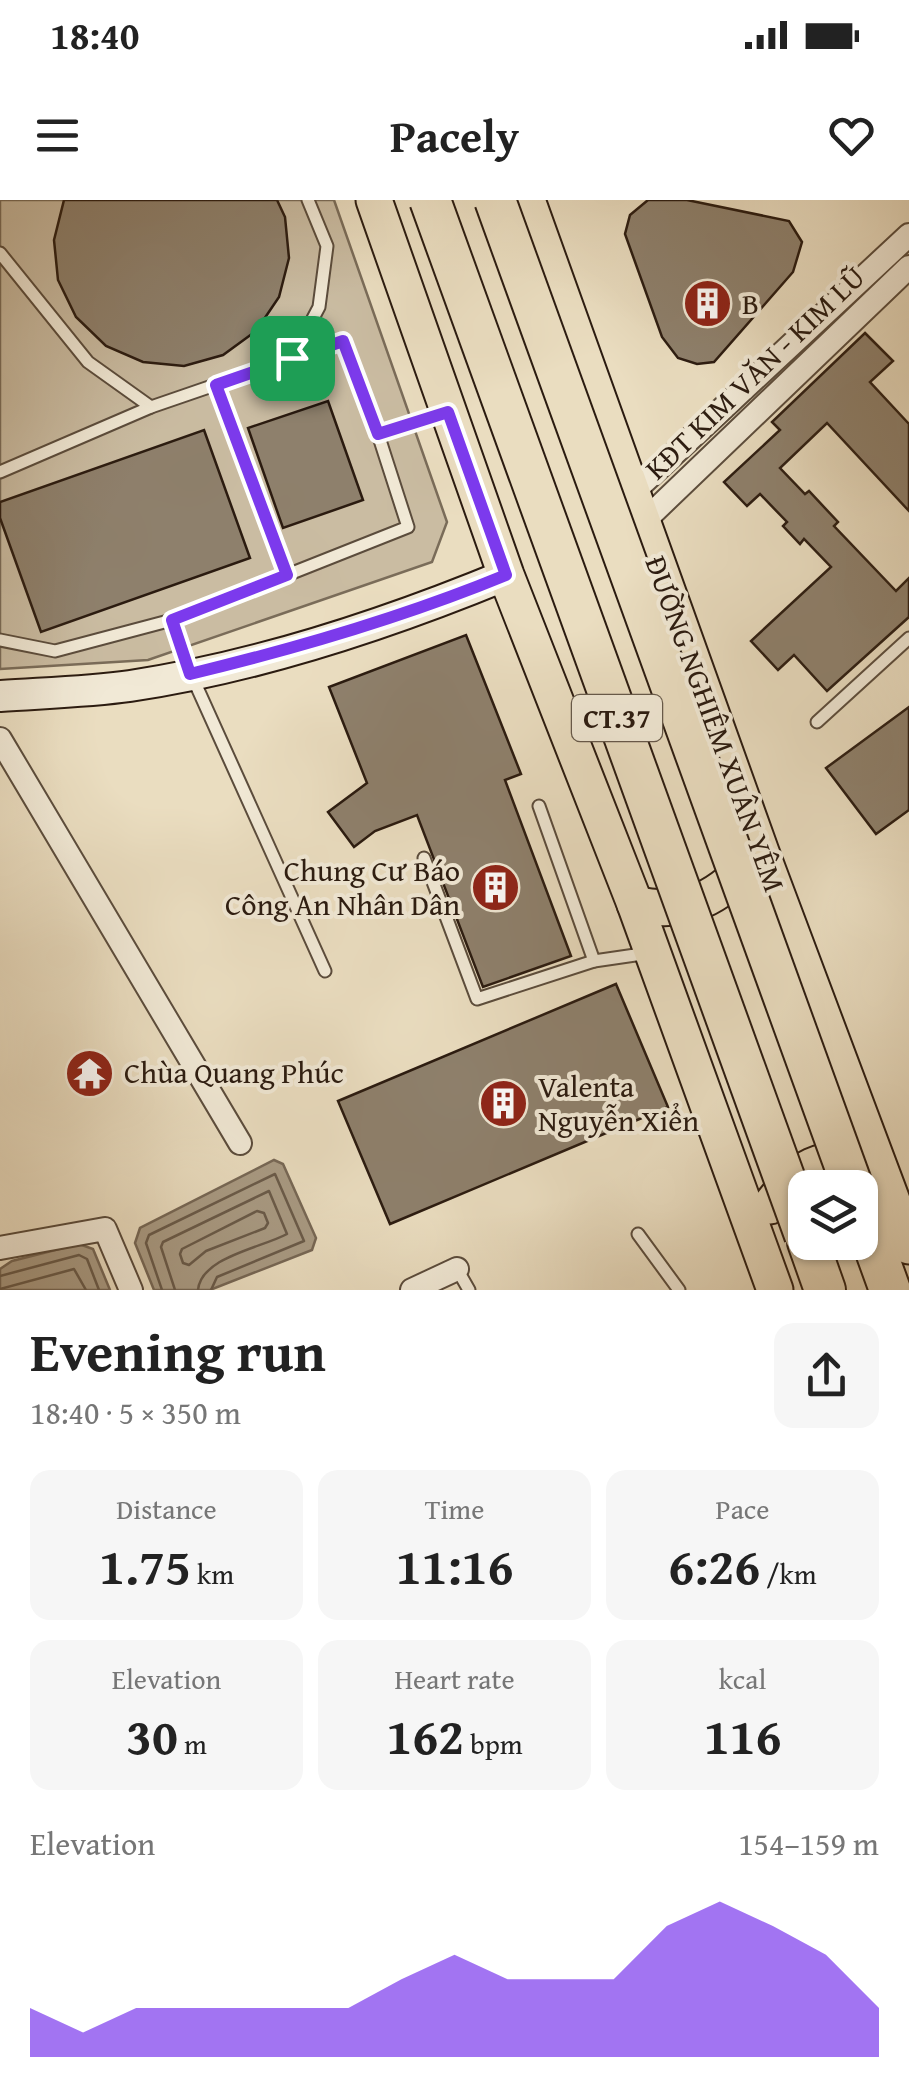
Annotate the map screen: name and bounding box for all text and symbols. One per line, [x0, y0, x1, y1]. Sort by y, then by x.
text: 18:40 [50, 7, 140, 63]
text: Pacely [390, 103, 519, 168]
icon: menu [30, 108, 85, 163]
icon: heart [824, 108, 879, 163]
street label: KĐT KIM VĂN - KIM LŨ [634, 255, 874, 489]
building icon: B [681, 278, 733, 330]
place label: B [742, 281, 759, 325]
pin [250, 316, 335, 401]
icon: arrive [265, 331, 320, 386]
street label: ĐƯỜNG NGHIÊM XUÂN YÊM [635, 549, 797, 898]
road number: CT.37 [572, 695, 662, 741]
place label: Chung Cư Báo Công An Nhân Dân [225, 848, 460, 926]
building icon: Chung Cư Báo Công An Nhân Dân [469, 862, 521, 914]
temple icon: Chùa Quang Phúc [63, 1047, 115, 1099]
place label: Chùa Quang Phúc [124, 1050, 344, 1094]
place label: Valenta Nguyễn Xiển [538, 1064, 699, 1142]
building icon: Valenta Nguyễn Xiển [477, 1078, 529, 1130]
map controls [788, 1170, 878, 1260]
button: layers [788, 1170, 878, 1260]
text: Evening run [30, 1311, 326, 1391]
button: share [774, 1323, 879, 1428]
text: 18:40 · 5 × 350 m [30, 1389, 241, 1436]
text: Distance [116, 1488, 217, 1529]
text: Time [425, 1488, 484, 1529]
text: Pace [716, 1488, 769, 1529]
text: 1.75 [99, 1529, 191, 1602]
text: 11:16 [396, 1529, 513, 1602]
text: 6:26 [668, 1529, 760, 1602]
text: km [191, 1553, 234, 1594]
text: /km [760, 1553, 817, 1594]
text: Elevation [112, 1658, 221, 1699]
text: Heart rate [394, 1658, 515, 1699]
text: kcal [719, 1658, 766, 1699]
text: 30 [126, 1699, 178, 1772]
text: 162 [386, 1699, 464, 1772]
text: 116 [704, 1699, 781, 1772]
text: m [178, 1723, 207, 1764]
text: bpm [464, 1723, 523, 1764]
text: Elevation [30, 1820, 155, 1867]
text: 154–159 m [738, 1820, 879, 1867]

